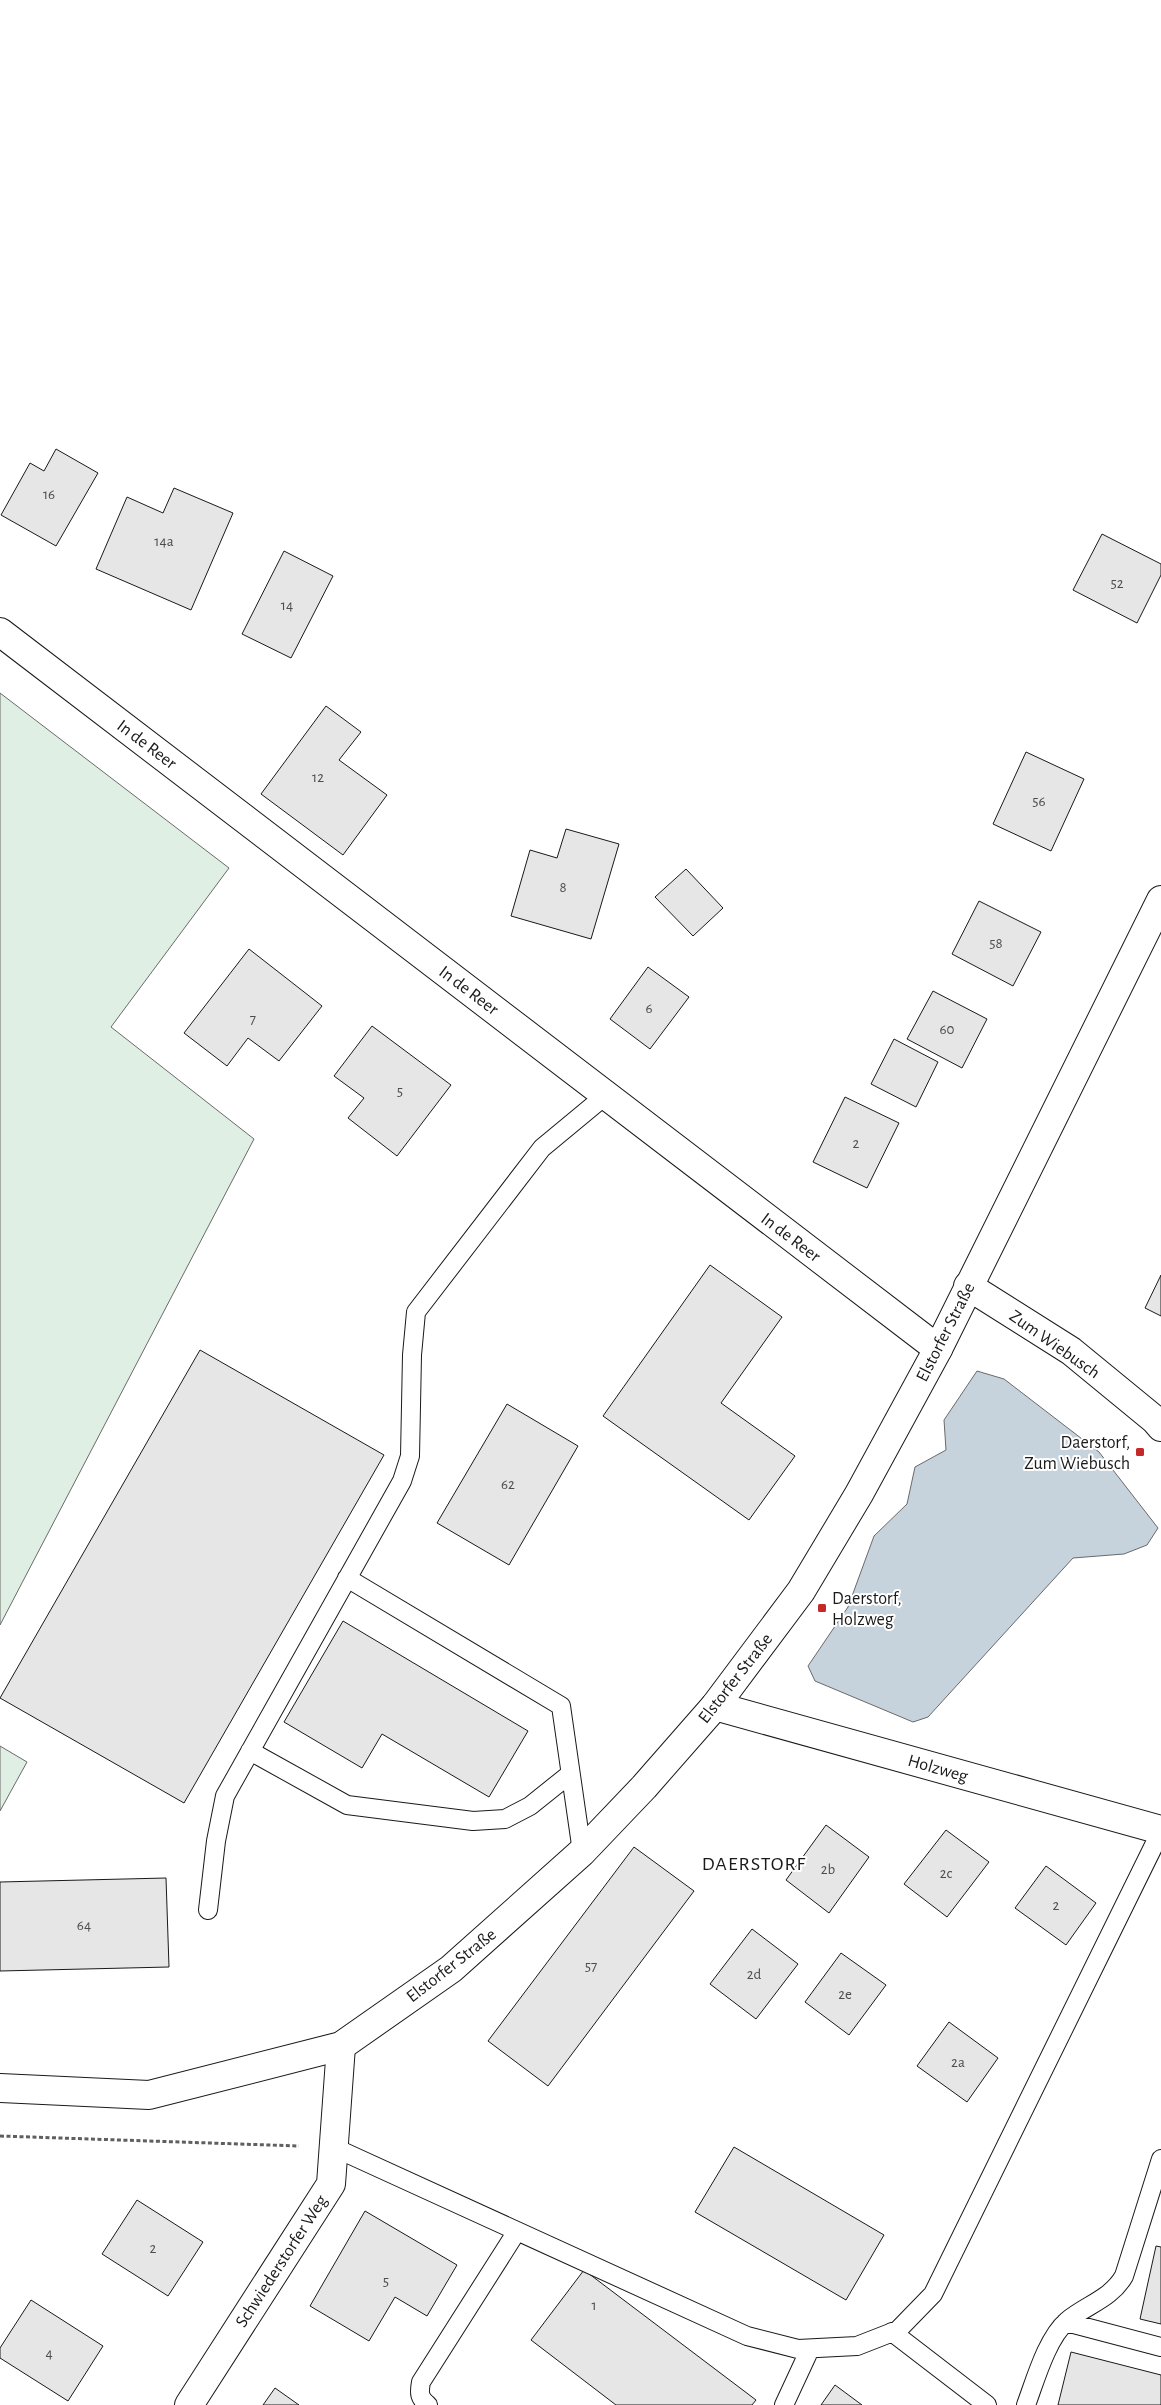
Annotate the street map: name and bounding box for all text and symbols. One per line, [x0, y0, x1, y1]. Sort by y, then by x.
house number: 16 [43, 487, 55, 502]
house number: 14a [154, 534, 174, 549]
house number: 52 [1110, 576, 1124, 591]
house number: 14 [281, 598, 293, 613]
street label: In de Reer [113, 717, 180, 773]
house number: 12 [312, 770, 324, 785]
house number: 56 [1032, 794, 1046, 809]
house number: 8 [559, 880, 567, 895]
house number: 58 [989, 936, 1003, 951]
street label: In de Reer [435, 963, 502, 1019]
house number: 6 [645, 1001, 653, 1016]
house number: 7 [250, 1012, 256, 1027]
house number: 60 [940, 1022, 955, 1037]
house number: 5 [397, 1084, 403, 1099]
house number: 2 [853, 1136, 860, 1151]
street label: In de Reer [757, 1210, 824, 1266]
street label: Elstorfer Straße [913, 1280, 979, 1385]
street label: Zum Wiebusch [1006, 1307, 1103, 1383]
place label: Daerstorf, Zum Wiebusch [1024, 1434, 1130, 1473]
marker: Daerstorf, Zum Wiebusch [1134, 1446, 1146, 1458]
house number: 62 [501, 1477, 515, 1492]
place label: Daerstorf, Holzweg [832, 1590, 902, 1629]
marker: Daerstorf, Holzweg [816, 1602, 828, 1614]
street label: Elstorfer Straße [695, 1630, 776, 1727]
street label: Holzweg [906, 1752, 970, 1786]
district label: DAERSTORF [702, 1854, 806, 1874]
house number: 2b [821, 1862, 836, 1877]
house number: 2c [940, 1866, 953, 1881]
house number: 2 [1053, 1898, 1060, 1913]
house number: 64 [77, 1918, 91, 1933]
street label: Elstorfer Straße [403, 1925, 500, 2006]
house number: 57 [585, 1959, 597, 1974]
house number: 2d [747, 1967, 762, 1982]
house number: 2e [838, 1987, 852, 2002]
house number: 2a [951, 2055, 965, 2070]
street label: Schwiederstorfer Weg [233, 2192, 331, 2331]
house number: 2 [150, 2241, 157, 2256]
house number: 5 [383, 2274, 389, 2289]
house number: 1 [591, 2298, 597, 2313]
house number: 4 [45, 2346, 53, 2361]

